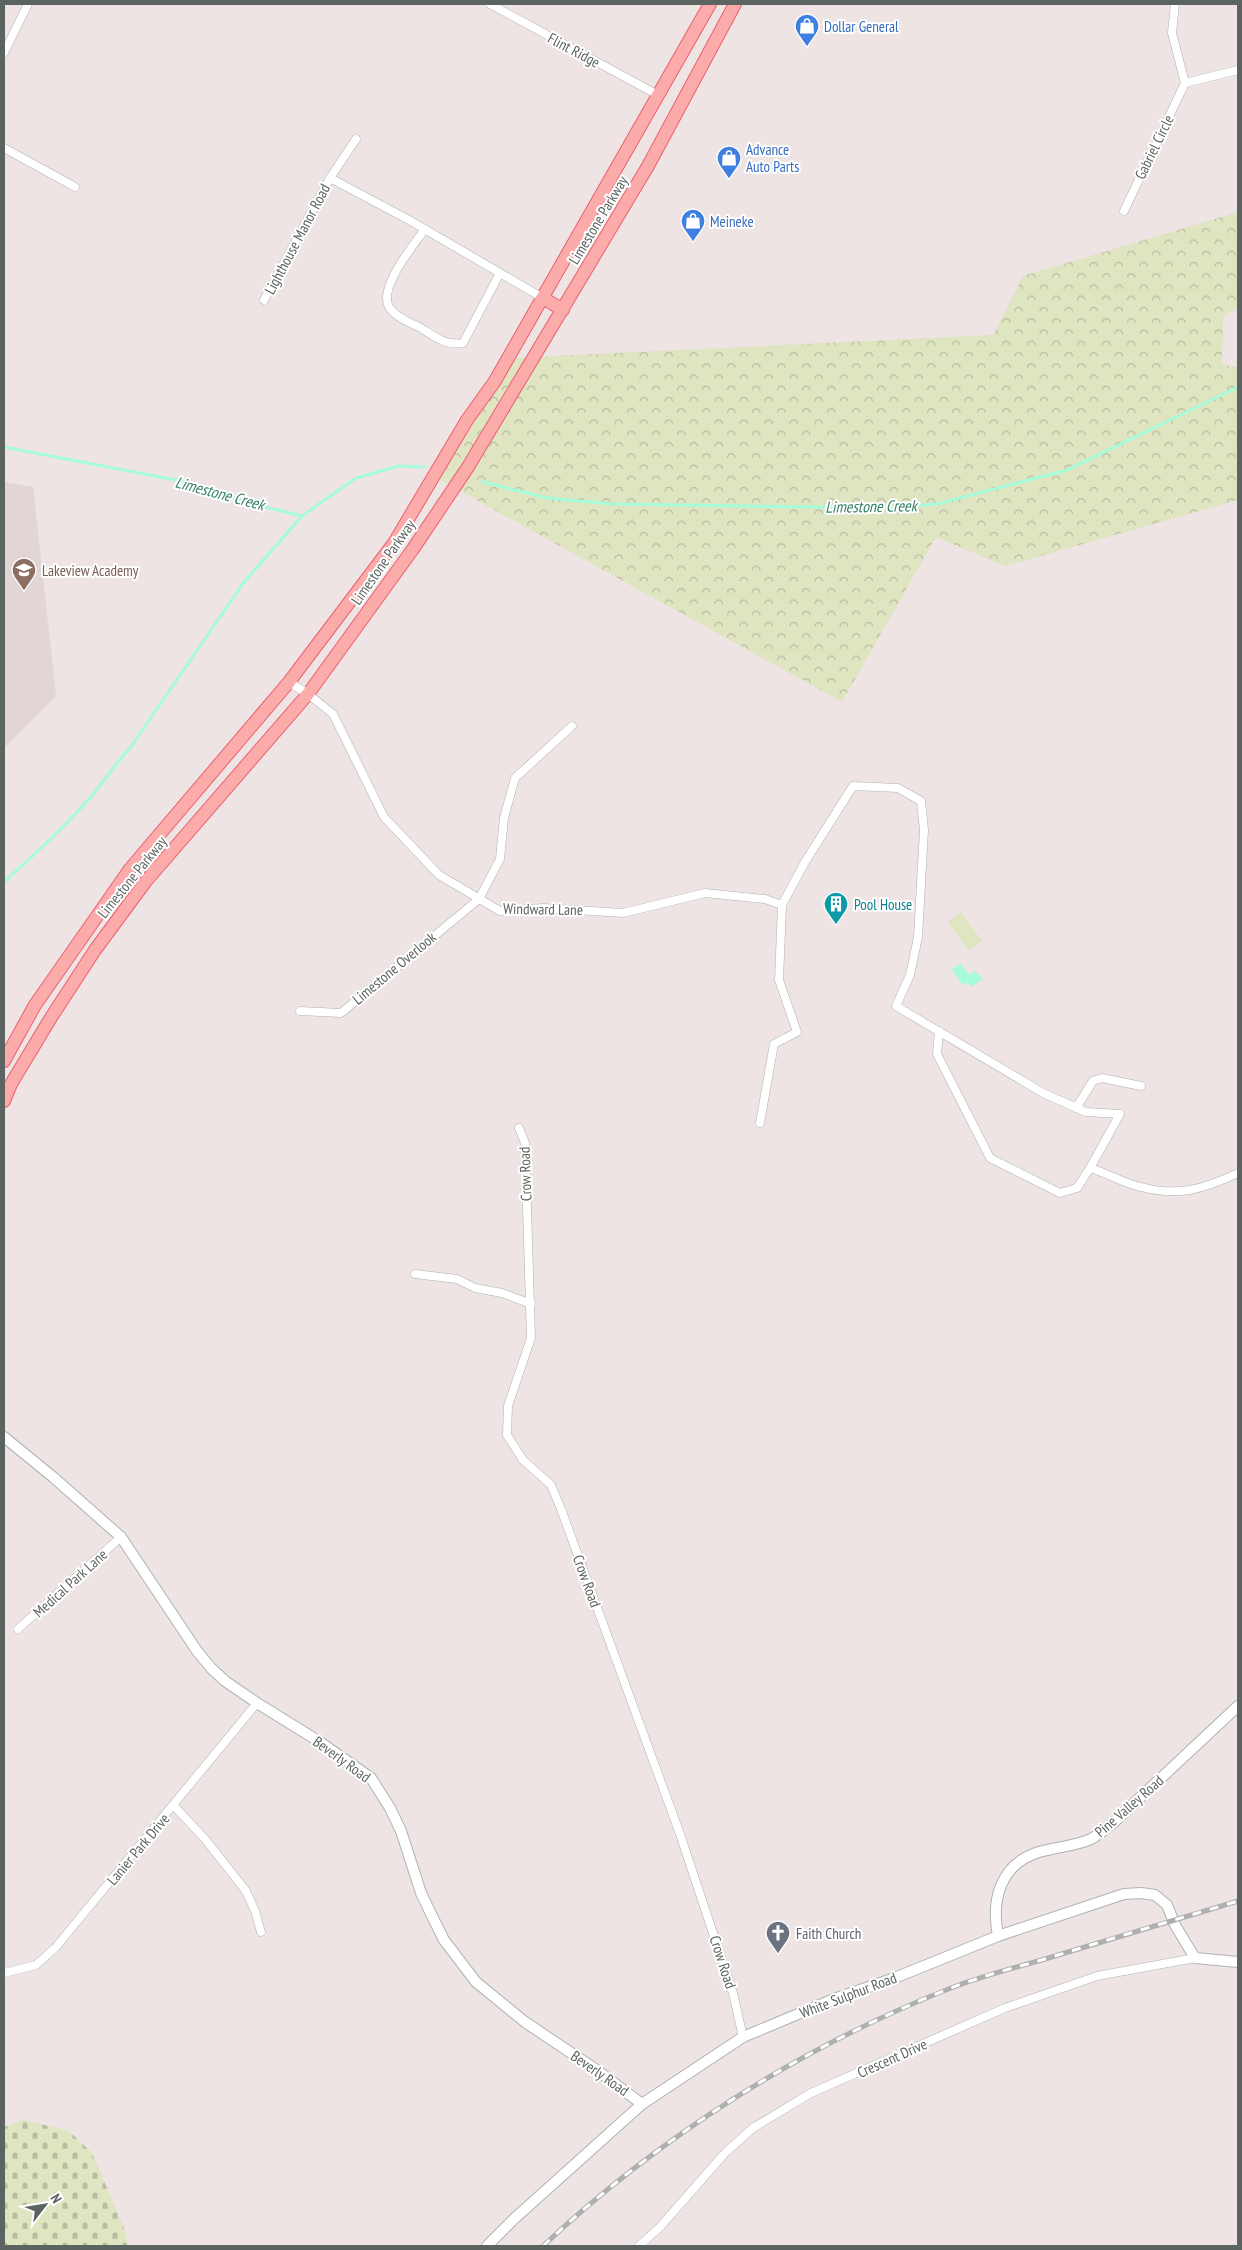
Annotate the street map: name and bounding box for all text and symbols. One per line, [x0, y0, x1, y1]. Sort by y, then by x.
shop icon: Dollar General [794, 13, 820, 47]
place label: Dollar General [824, 17, 899, 36]
street label: Flint Ridge [545, 28, 603, 72]
street label: Gabriel Circle [1130, 112, 1178, 182]
place label: Advance Auto Parts [746, 140, 799, 176]
shop icon: Advance Auto Parts [716, 145, 742, 179]
street label: Limestone Parkway [564, 172, 632, 268]
street label: Lighthouse Manor Road [260, 181, 334, 297]
shop icon: Meineke [680, 208, 706, 242]
place label: Meineke [710, 212, 754, 231]
water label: Limestone Creek [173, 471, 269, 515]
water label: Limestone Creek [825, 495, 919, 517]
street label: Limestone Parkway [347, 515, 420, 608]
school or university icon: Lakeview Academy [11, 557, 37, 591]
place label: Lakeview Academy [42, 561, 139, 580]
street label: Limestone Parkway [93, 832, 171, 922]
building icon: Pool House [823, 891, 849, 925]
place label: Pool House [854, 895, 912, 914]
street label: Windward Lane [503, 899, 583, 919]
street label: Limestone Overlook [348, 927, 440, 1009]
street label: Crow Road [515, 1146, 535, 1202]
street label: Medical Park Lane [29, 1545, 111, 1621]
street label: Crow Road [569, 1552, 605, 1610]
street label: Beverly Road [309, 1732, 375, 1786]
street label: Pine Valley Road [1091, 1771, 1167, 1841]
street label: Lanier Park Drive [103, 1809, 173, 1889]
church icon: Faith Church [765, 1920, 791, 1954]
place label: Faith Church [796, 1924, 861, 1943]
street label: Crow Road [706, 1933, 740, 1991]
street label: White Sulphur Road [797, 1968, 899, 2022]
street label: Crescent Drive [854, 2034, 930, 2082]
street label: Beverly Road [567, 2046, 633, 2100]
north arrow [20, 2180, 70, 2230]
text: N [46, 2190, 66, 2206]

